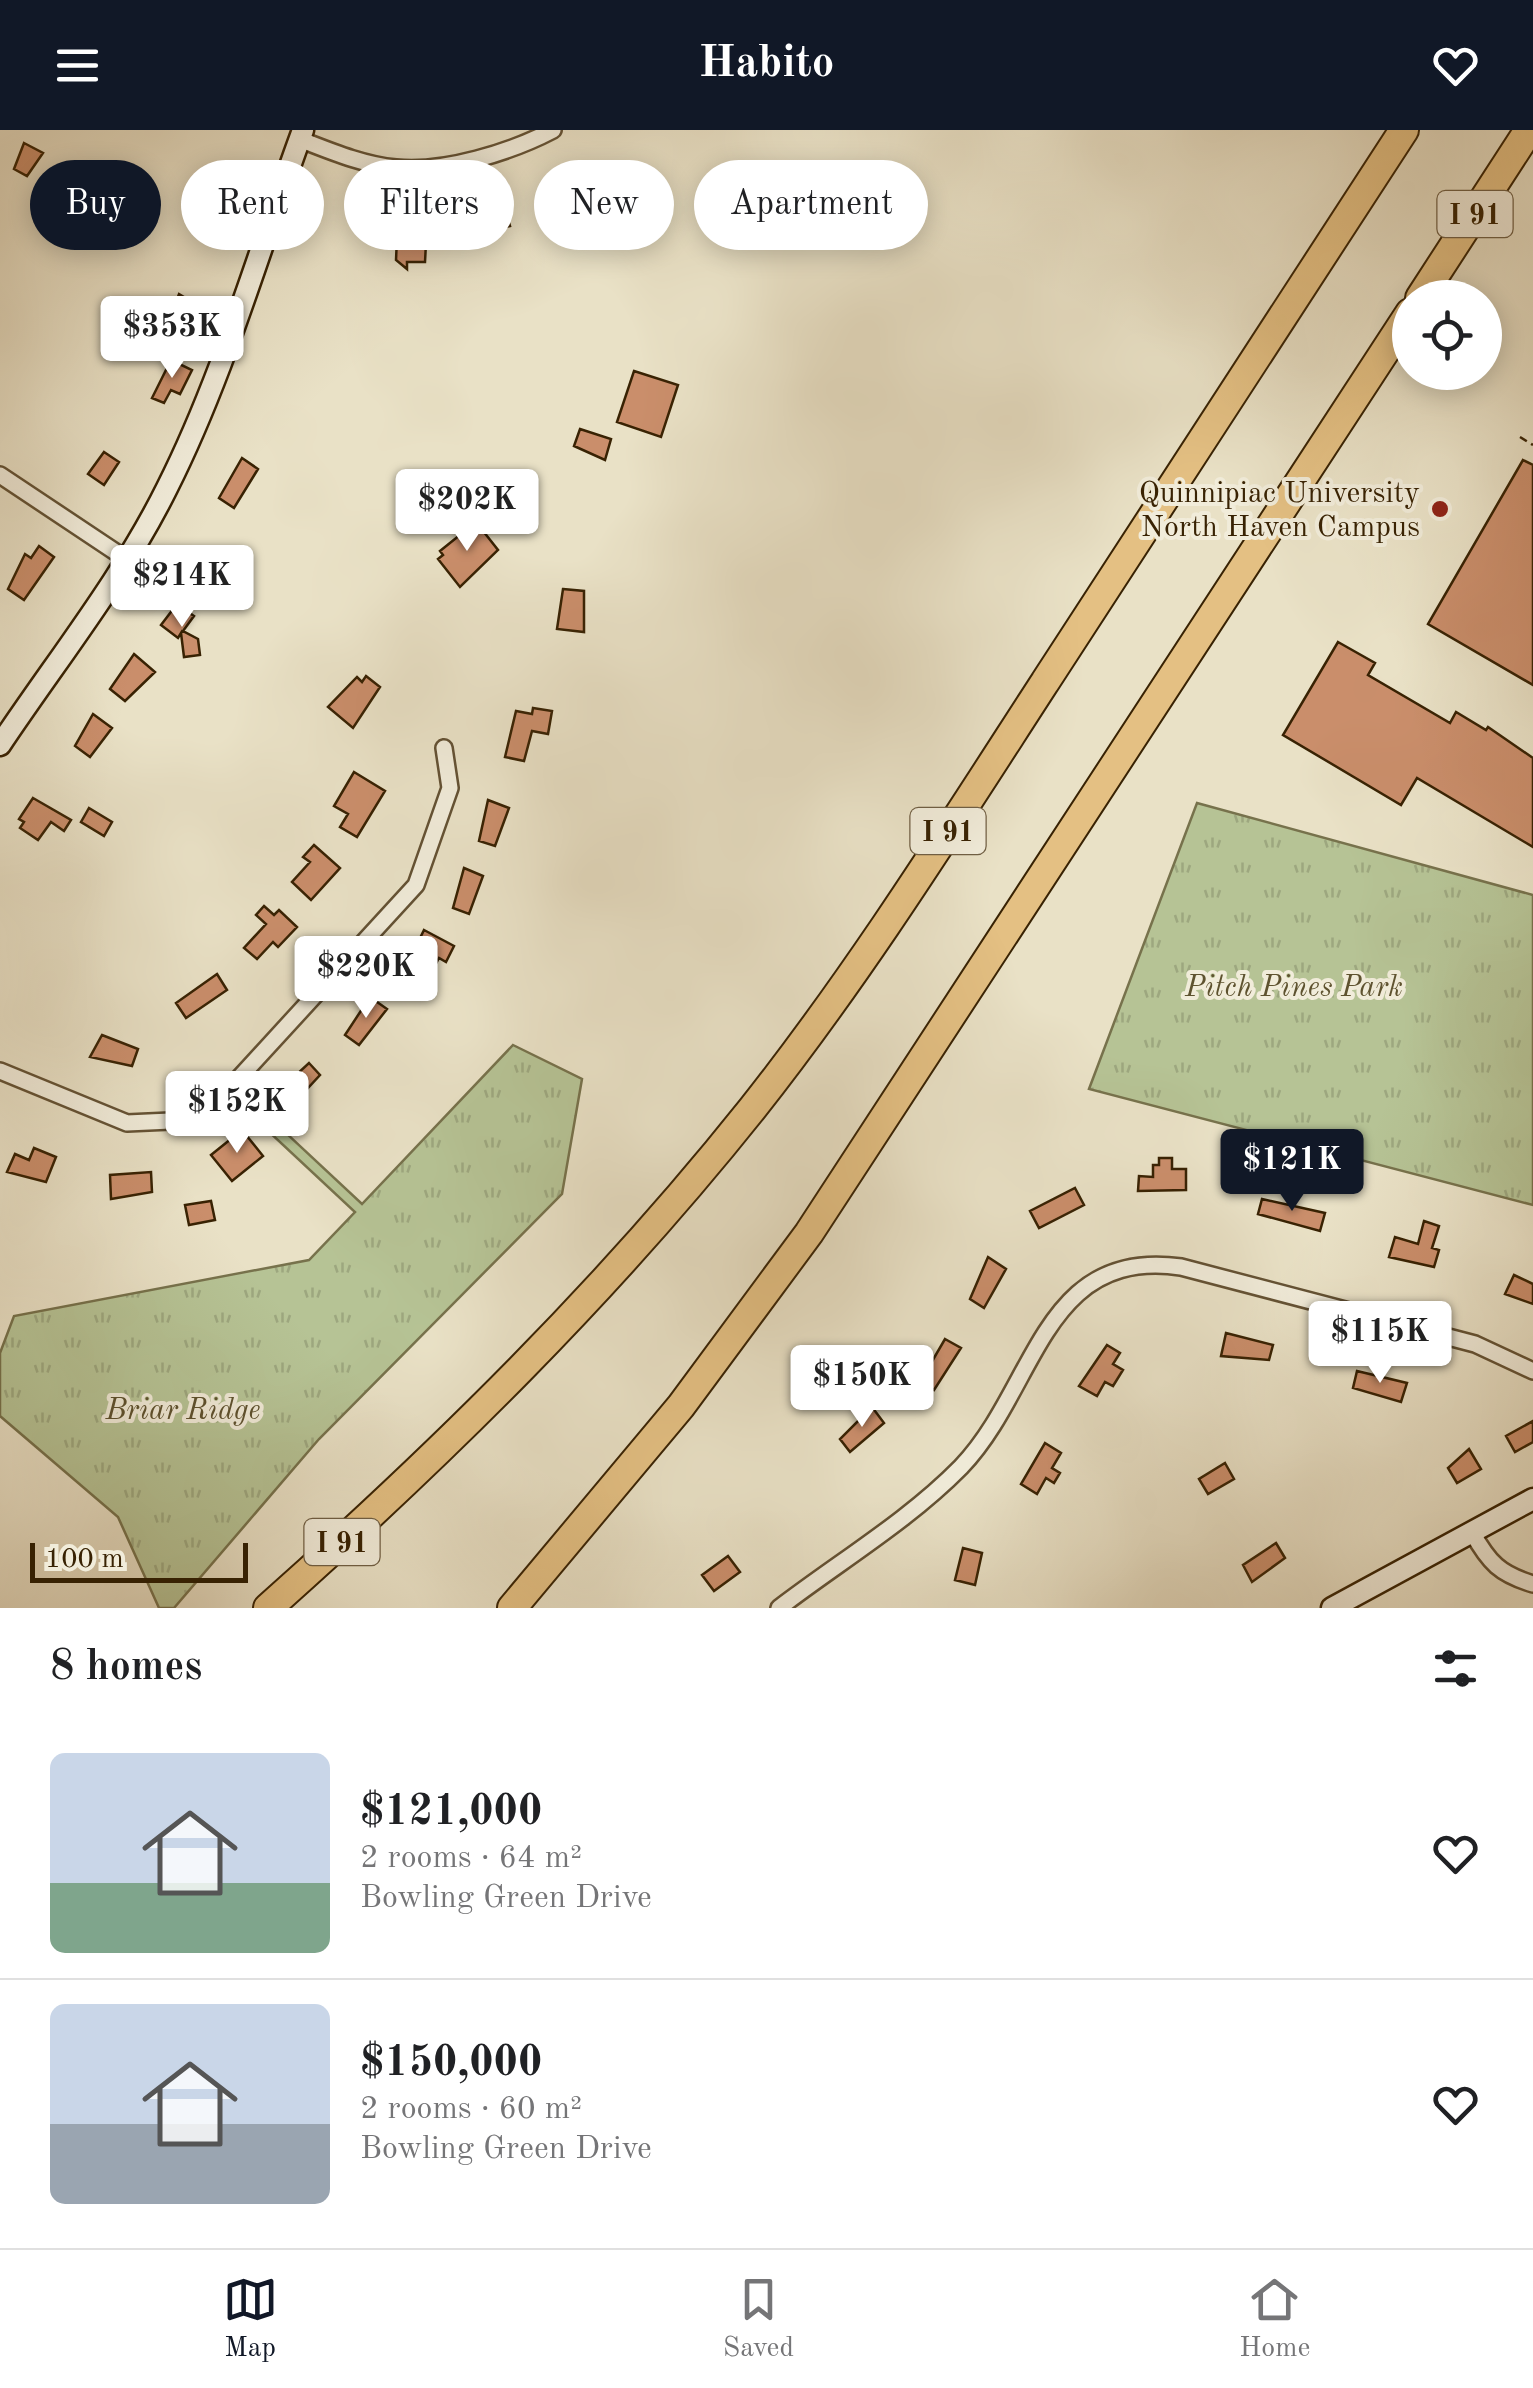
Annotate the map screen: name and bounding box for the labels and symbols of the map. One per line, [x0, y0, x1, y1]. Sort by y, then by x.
road number: I 91 [1438, 191, 1512, 237]
pin: $353K [102, 296, 242, 381]
pin: $202K [397, 469, 537, 554]
place label: Quinnipiac University North Haven Campus [1139, 479, 1420, 543]
marker: Quinnipiac University North Haven Campus [1429, 498, 1451, 520]
pin: $214K [112, 545, 252, 630]
road number: I 91 [910, 808, 986, 854]
pin: $220K [296, 936, 436, 1021]
park label: Pitch Pines Park [1184, 973, 1403, 1003]
pin: $152K [167, 1071, 307, 1156]
pin: $121K [1222, 1129, 1362, 1214]
pin: $115K [1310, 1301, 1450, 1386]
pin: $150K [792, 1345, 932, 1430]
park label: Briar Ridge [104, 1396, 261, 1426]
road number: I 91 [304, 1519, 380, 1565]
scale bar [30, 1538, 248, 1582]

